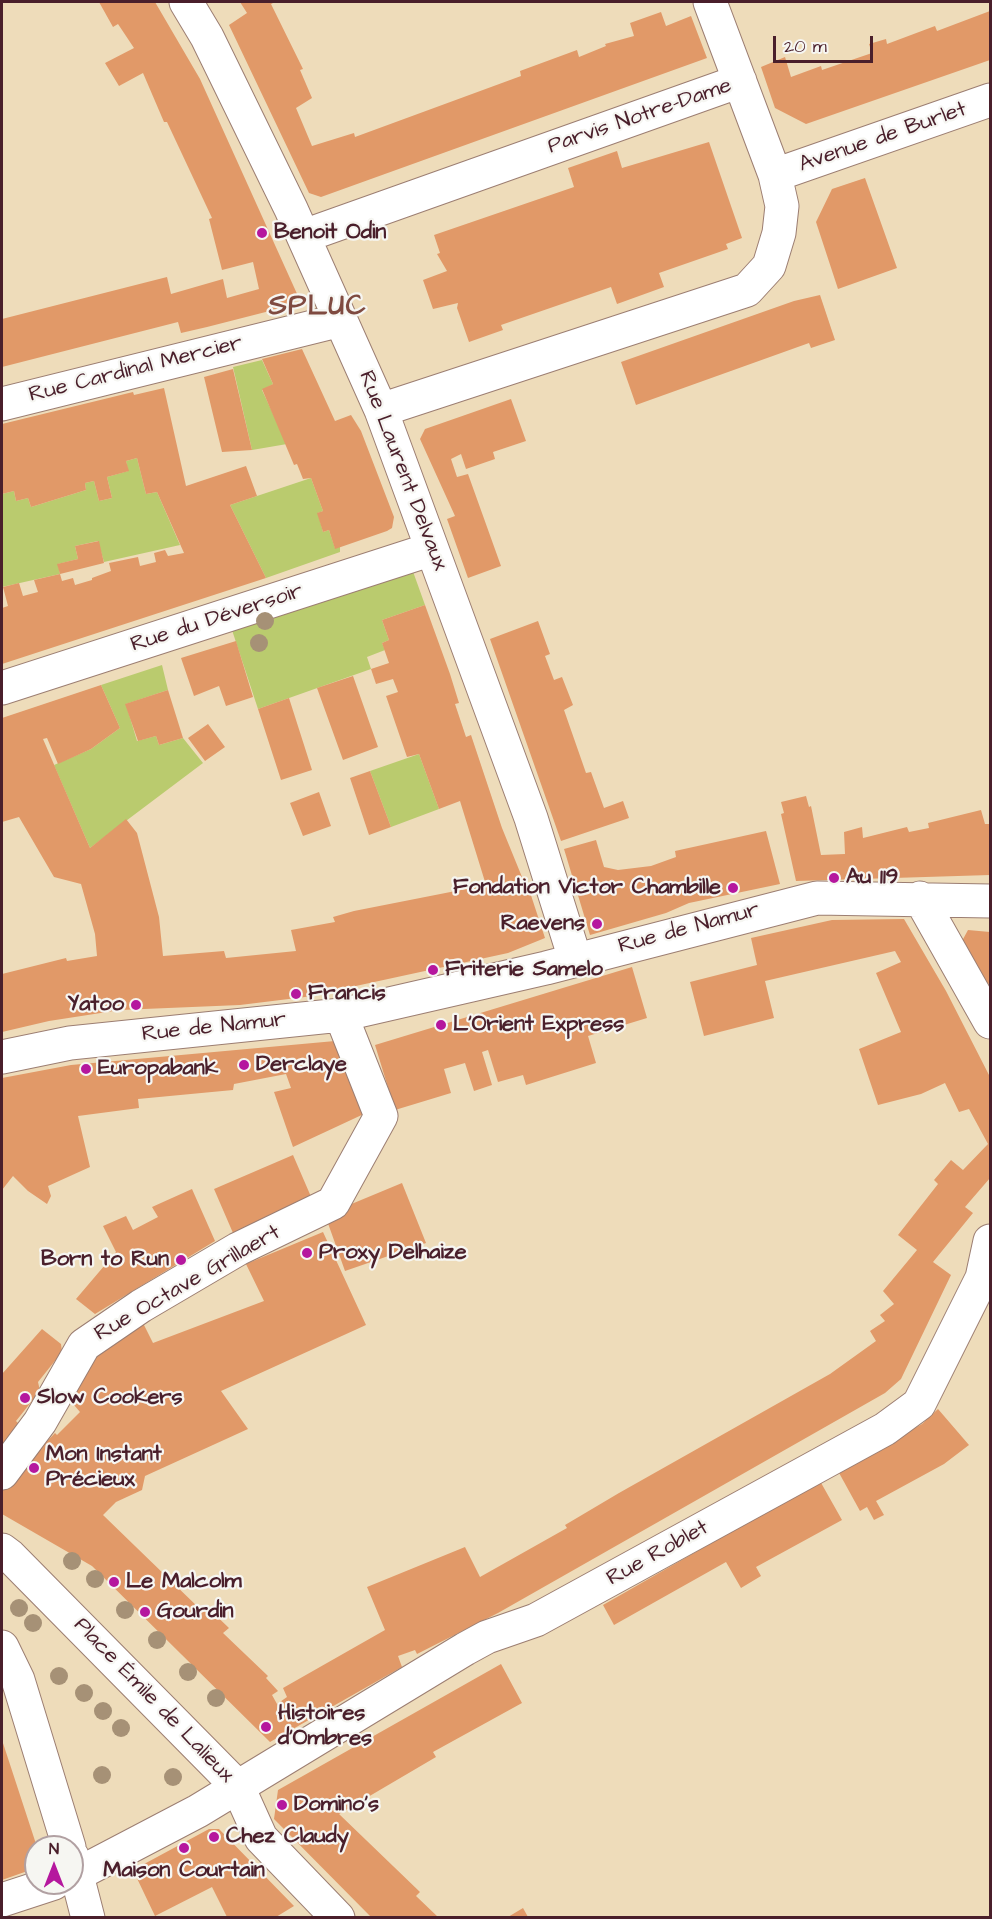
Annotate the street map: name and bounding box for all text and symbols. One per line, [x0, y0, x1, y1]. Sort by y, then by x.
scale bar [776, 24, 876, 62]
text: 20 m [784, 34, 827, 59]
street label: Parvis Notre-Dame [545, 73, 735, 161]
street label: Avenue de Burlet [796, 97, 970, 179]
place label: Benoit Odin [274, 220, 386, 246]
marker: Benoit Odin [255, 226, 269, 240]
district label: SPLUC [269, 291, 367, 325]
street label: Rue Cardinal Mercier [27, 331, 245, 409]
street label: Rue Laurent Delvaux [352, 367, 452, 575]
street label: Rue du Déversoir [128, 579, 306, 659]
place label: Au 119 [846, 865, 898, 891]
marker: Au 119 [827, 871, 841, 885]
place label: Fondation Victor Chambille [453, 875, 721, 901]
marker: Fondation Victor Chambille [726, 881, 740, 895]
street label: Rue de Namur [616, 897, 762, 961]
place label: Raevens [501, 911, 585, 937]
marker: Raevens [590, 917, 604, 931]
place label: Friterie Samelo [445, 957, 603, 983]
marker: Friterie Samelo [426, 963, 440, 977]
place label: Francis [308, 981, 386, 1007]
marker: Francis [289, 987, 303, 1001]
place label: Yatoo [67, 992, 124, 1018]
marker: Yatoo [129, 998, 143, 1012]
street label: Rue de Namur [141, 1007, 287, 1049]
place label: L'Orient Express [453, 1012, 624, 1038]
marker: L'Orient Express [434, 1018, 448, 1032]
place label: Derclaye [256, 1052, 347, 1078]
place label: Europabank [98, 1056, 218, 1082]
marker: Derclaye [237, 1058, 251, 1072]
marker: Europabank [79, 1062, 93, 1076]
street label: Rue Octave Grillaert [90, 1220, 286, 1348]
place label: Proxy Delhaize [319, 1240, 467, 1266]
marker: Proxy Delhaize [300, 1246, 314, 1260]
place label: Born to Run [41, 1247, 169, 1273]
marker: Born to Run [174, 1253, 188, 1267]
place label: Slow Cookers [37, 1385, 182, 1411]
marker: Slow Cookers [18, 1391, 32, 1405]
place label: Mon Instant Précieux [46, 1442, 162, 1494]
marker: Mon Instant Précieux [27, 1461, 41, 1475]
street label: Rue Roblet [603, 1515, 713, 1593]
place label: Le Malcolm [126, 1569, 242, 1595]
marker: Le Malcolm [107, 1575, 121, 1589]
place label: Gourdin [157, 1599, 234, 1625]
marker: Gourdin [138, 1605, 152, 1619]
street label: Place Émile de Lalieux [67, 1613, 239, 1789]
place label: Histoires d'Ombres [278, 1701, 372, 1753]
marker: Histoires d'Ombres [259, 1720, 273, 1734]
place label: Domino's [294, 1792, 379, 1818]
marker: Domino's [275, 1798, 289, 1812]
place label: Chez Claudy [226, 1824, 349, 1850]
marker: Chez Claudy [207, 1830, 221, 1844]
north arrow [24, 1835, 84, 1895]
text: N [49, 1838, 59, 1860]
marker: Maison Courtain [177, 1841, 191, 1855]
place label: Maison Courtain [103, 1858, 265, 1884]

